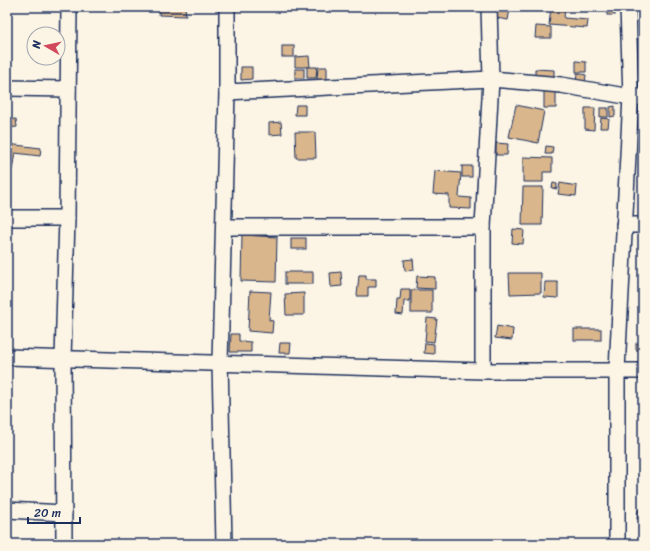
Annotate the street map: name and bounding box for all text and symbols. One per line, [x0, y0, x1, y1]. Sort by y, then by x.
north arrow [26, 26, 66, 66]
text: N [26, 39, 47, 51]
scale bar [28, 499, 80, 525]
text: 20 m [34, 502, 61, 524]

